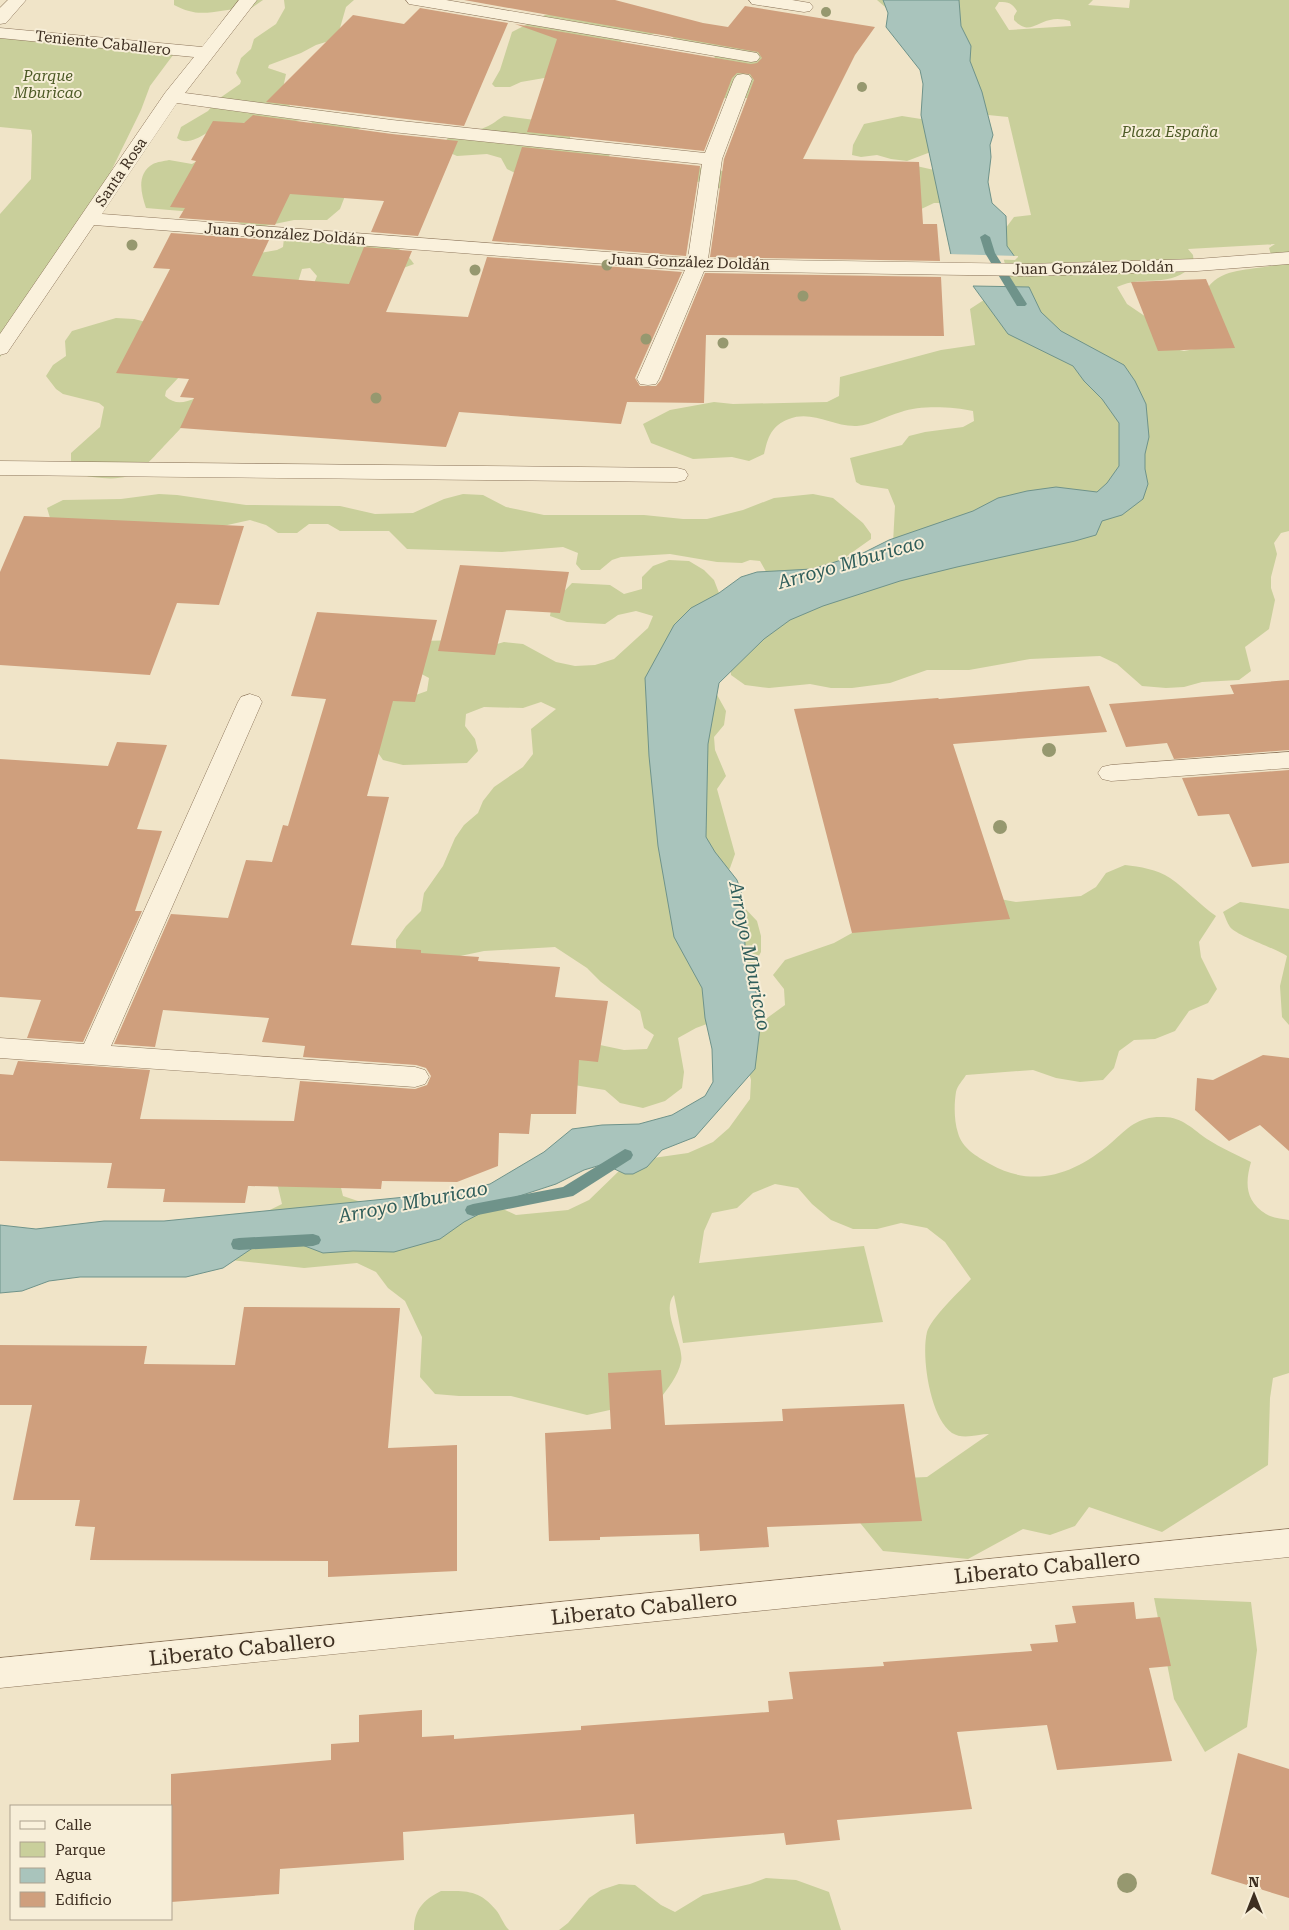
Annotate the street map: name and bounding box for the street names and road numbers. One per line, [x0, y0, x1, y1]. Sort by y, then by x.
street label: Teniente Caballero [34, 27, 172, 59]
street label: Santa Rosa [91, 134, 151, 210]
street label: Juan González Doldán [204, 219, 367, 249]
street label: Juan González Doldán [608, 250, 770, 274]
street label: Juan González Doldán [1012, 258, 1174, 278]
street label: Liberato Caballero [953, 1545, 1141, 1589]
street label: Liberato Caballero [550, 1586, 738, 1630]
street label: Liberato Caballero [148, 1627, 336, 1671]

